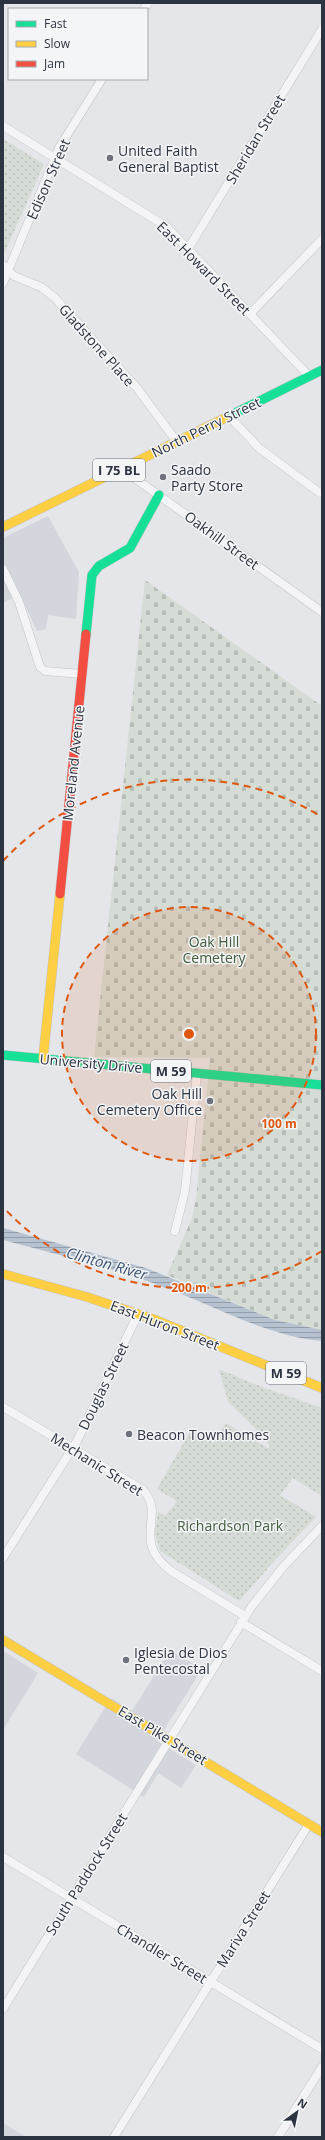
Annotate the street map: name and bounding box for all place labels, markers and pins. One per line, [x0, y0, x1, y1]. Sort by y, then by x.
place label: United Faith General Baptist [118, 141, 219, 176]
marker: United Faith General Baptist [105, 153, 115, 163]
place label: Saado Party Store [171, 460, 243, 495]
marker: Saado Party Store [158, 472, 168, 482]
centre of rings [182, 1027, 196, 1041]
place label: Oak Hill Cemetery Office [97, 1084, 202, 1119]
marker: Oak Hill Cemetery Office [205, 1096, 215, 1106]
place label: Beacon Townhomes [137, 1425, 269, 1444]
marker: Beacon Townhomes [124, 1429, 134, 1439]
place label: Iglesia de Dios Pentecostal [134, 1643, 228, 1678]
marker: Iglesia de Dios Pentecostal [121, 1655, 131, 1665]

